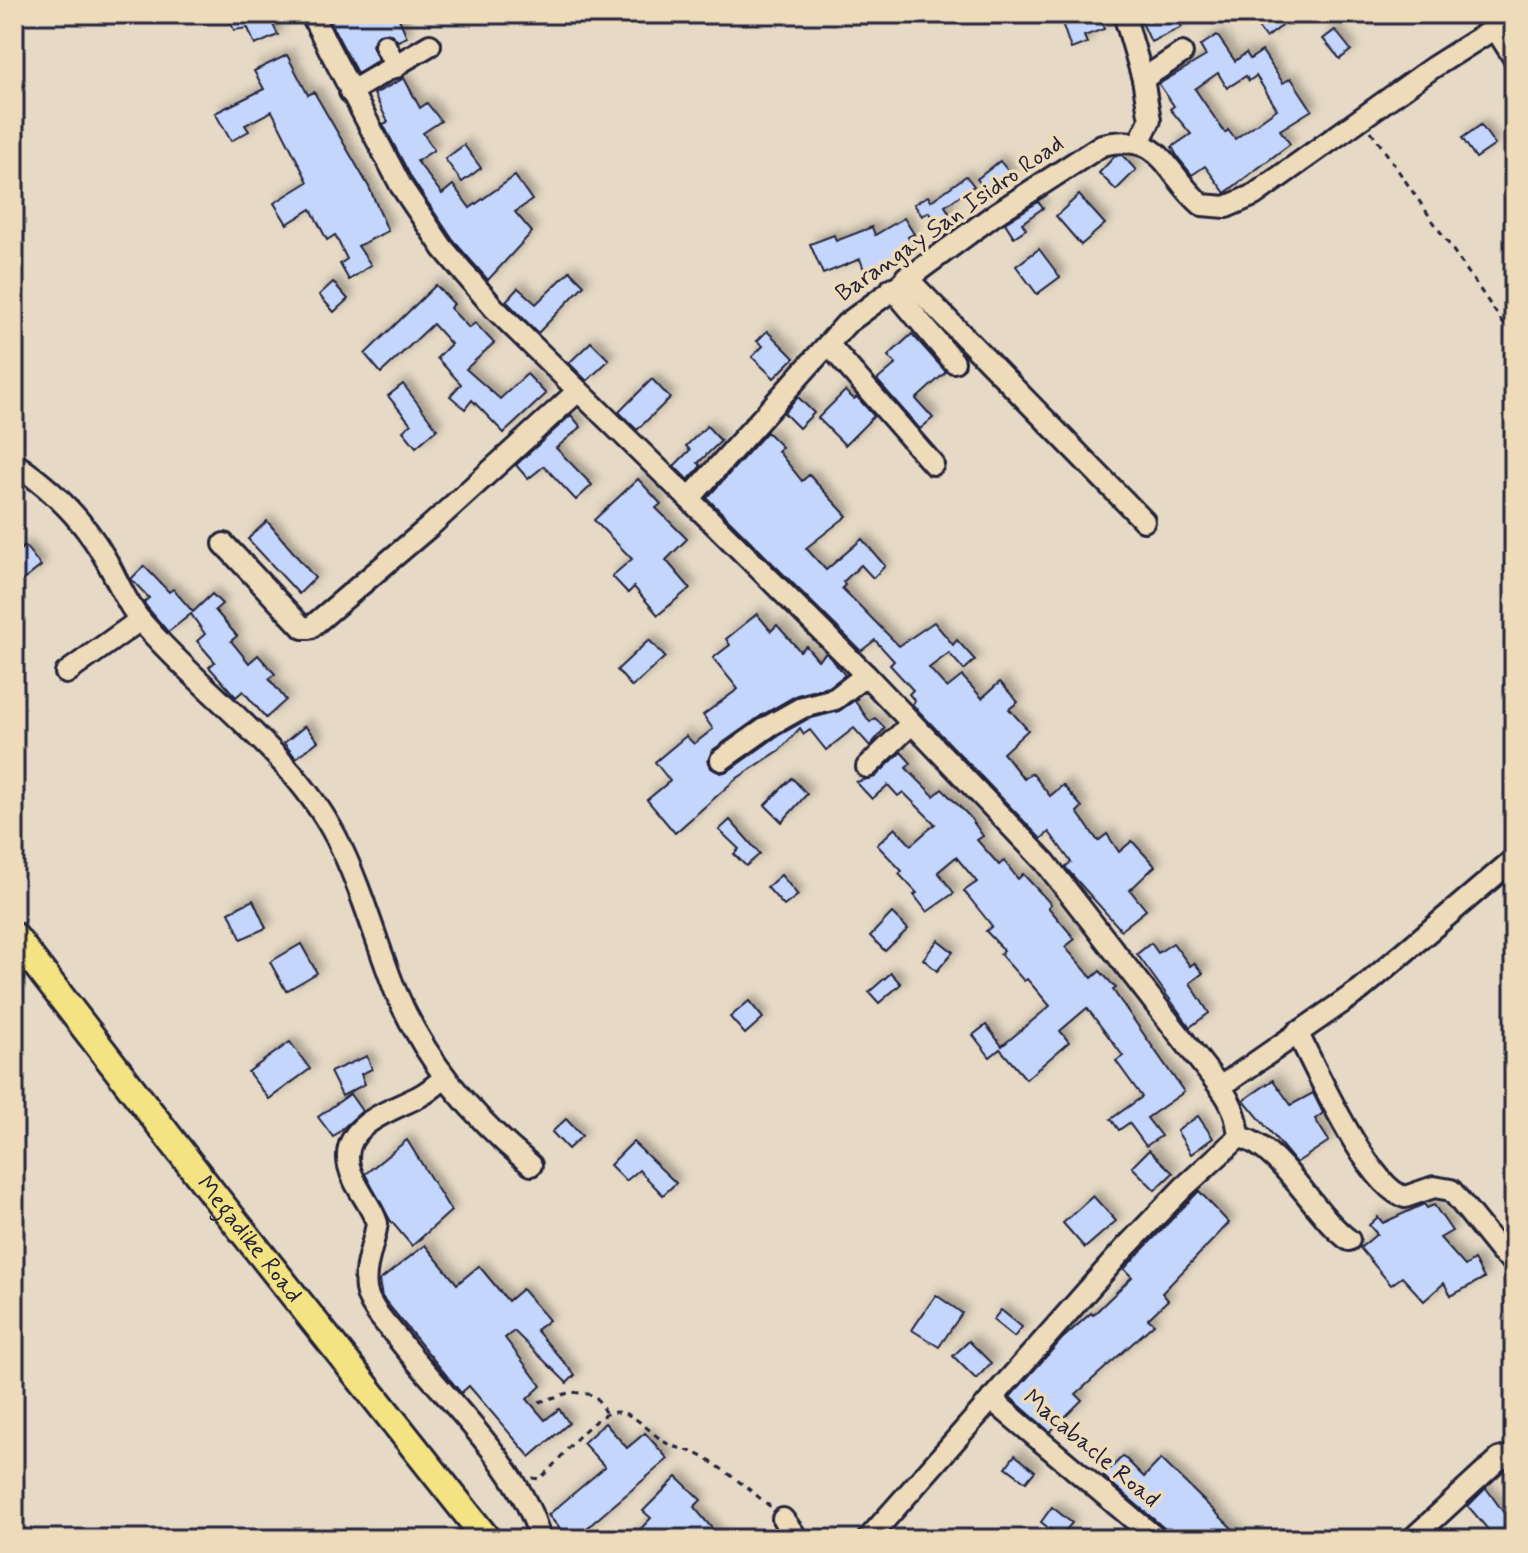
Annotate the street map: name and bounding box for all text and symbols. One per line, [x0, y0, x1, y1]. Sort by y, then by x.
street label: Barangay San Isidro Road [830, 129, 1070, 309]
street label: Megadike Road [189, 1170, 309, 1309]
street label: Macabacle Road [1016, 1383, 1166, 1515]

